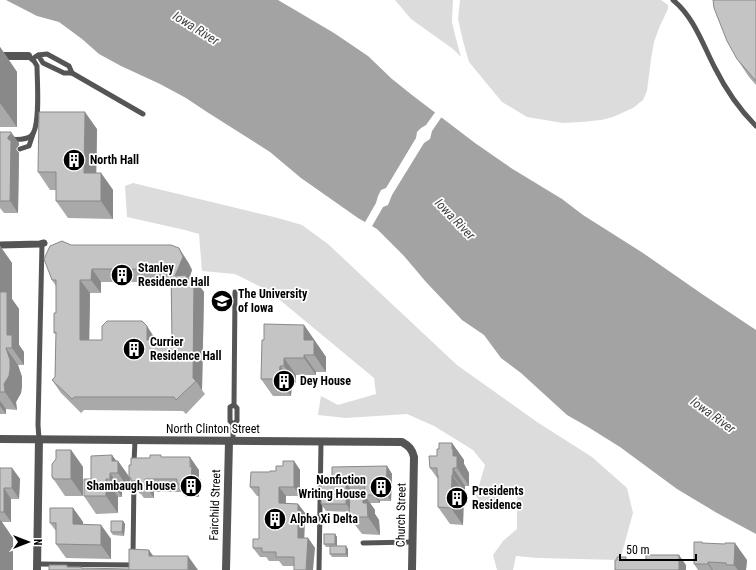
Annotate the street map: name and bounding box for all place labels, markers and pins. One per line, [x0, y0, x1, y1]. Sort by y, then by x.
building icon: North Hall [61, 147, 87, 173]
place label: North Hall [90, 153, 139, 167]
place label: Stanley Residence Hall [138, 261, 210, 289]
building icon: Stanley Residence Hall [109, 262, 135, 288]
place label: The University of Iowa [238, 287, 308, 315]
school or university icon: The University of Iowa [209, 288, 235, 314]
place label: Currier Residence Hall [150, 335, 222, 363]
building icon: Currier Residence Hall [121, 336, 147, 362]
building icon: Dey House [271, 368, 297, 394]
place label: Dey House [300, 374, 351, 388]
building icon: Shambaugh House [178, 473, 204, 499]
place label: Nonfiction Writing House [298, 473, 366, 501]
building icon: Nonfiction Writing House [368, 474, 394, 500]
place label: Shambaugh House [86, 479, 176, 493]
place label: Presidents Residence [472, 484, 524, 512]
building icon: Presidents Residence [444, 485, 470, 511]
building icon: Alpha Xi Delta [262, 506, 288, 532]
place label: Alpha Xi Delta [290, 512, 358, 526]

